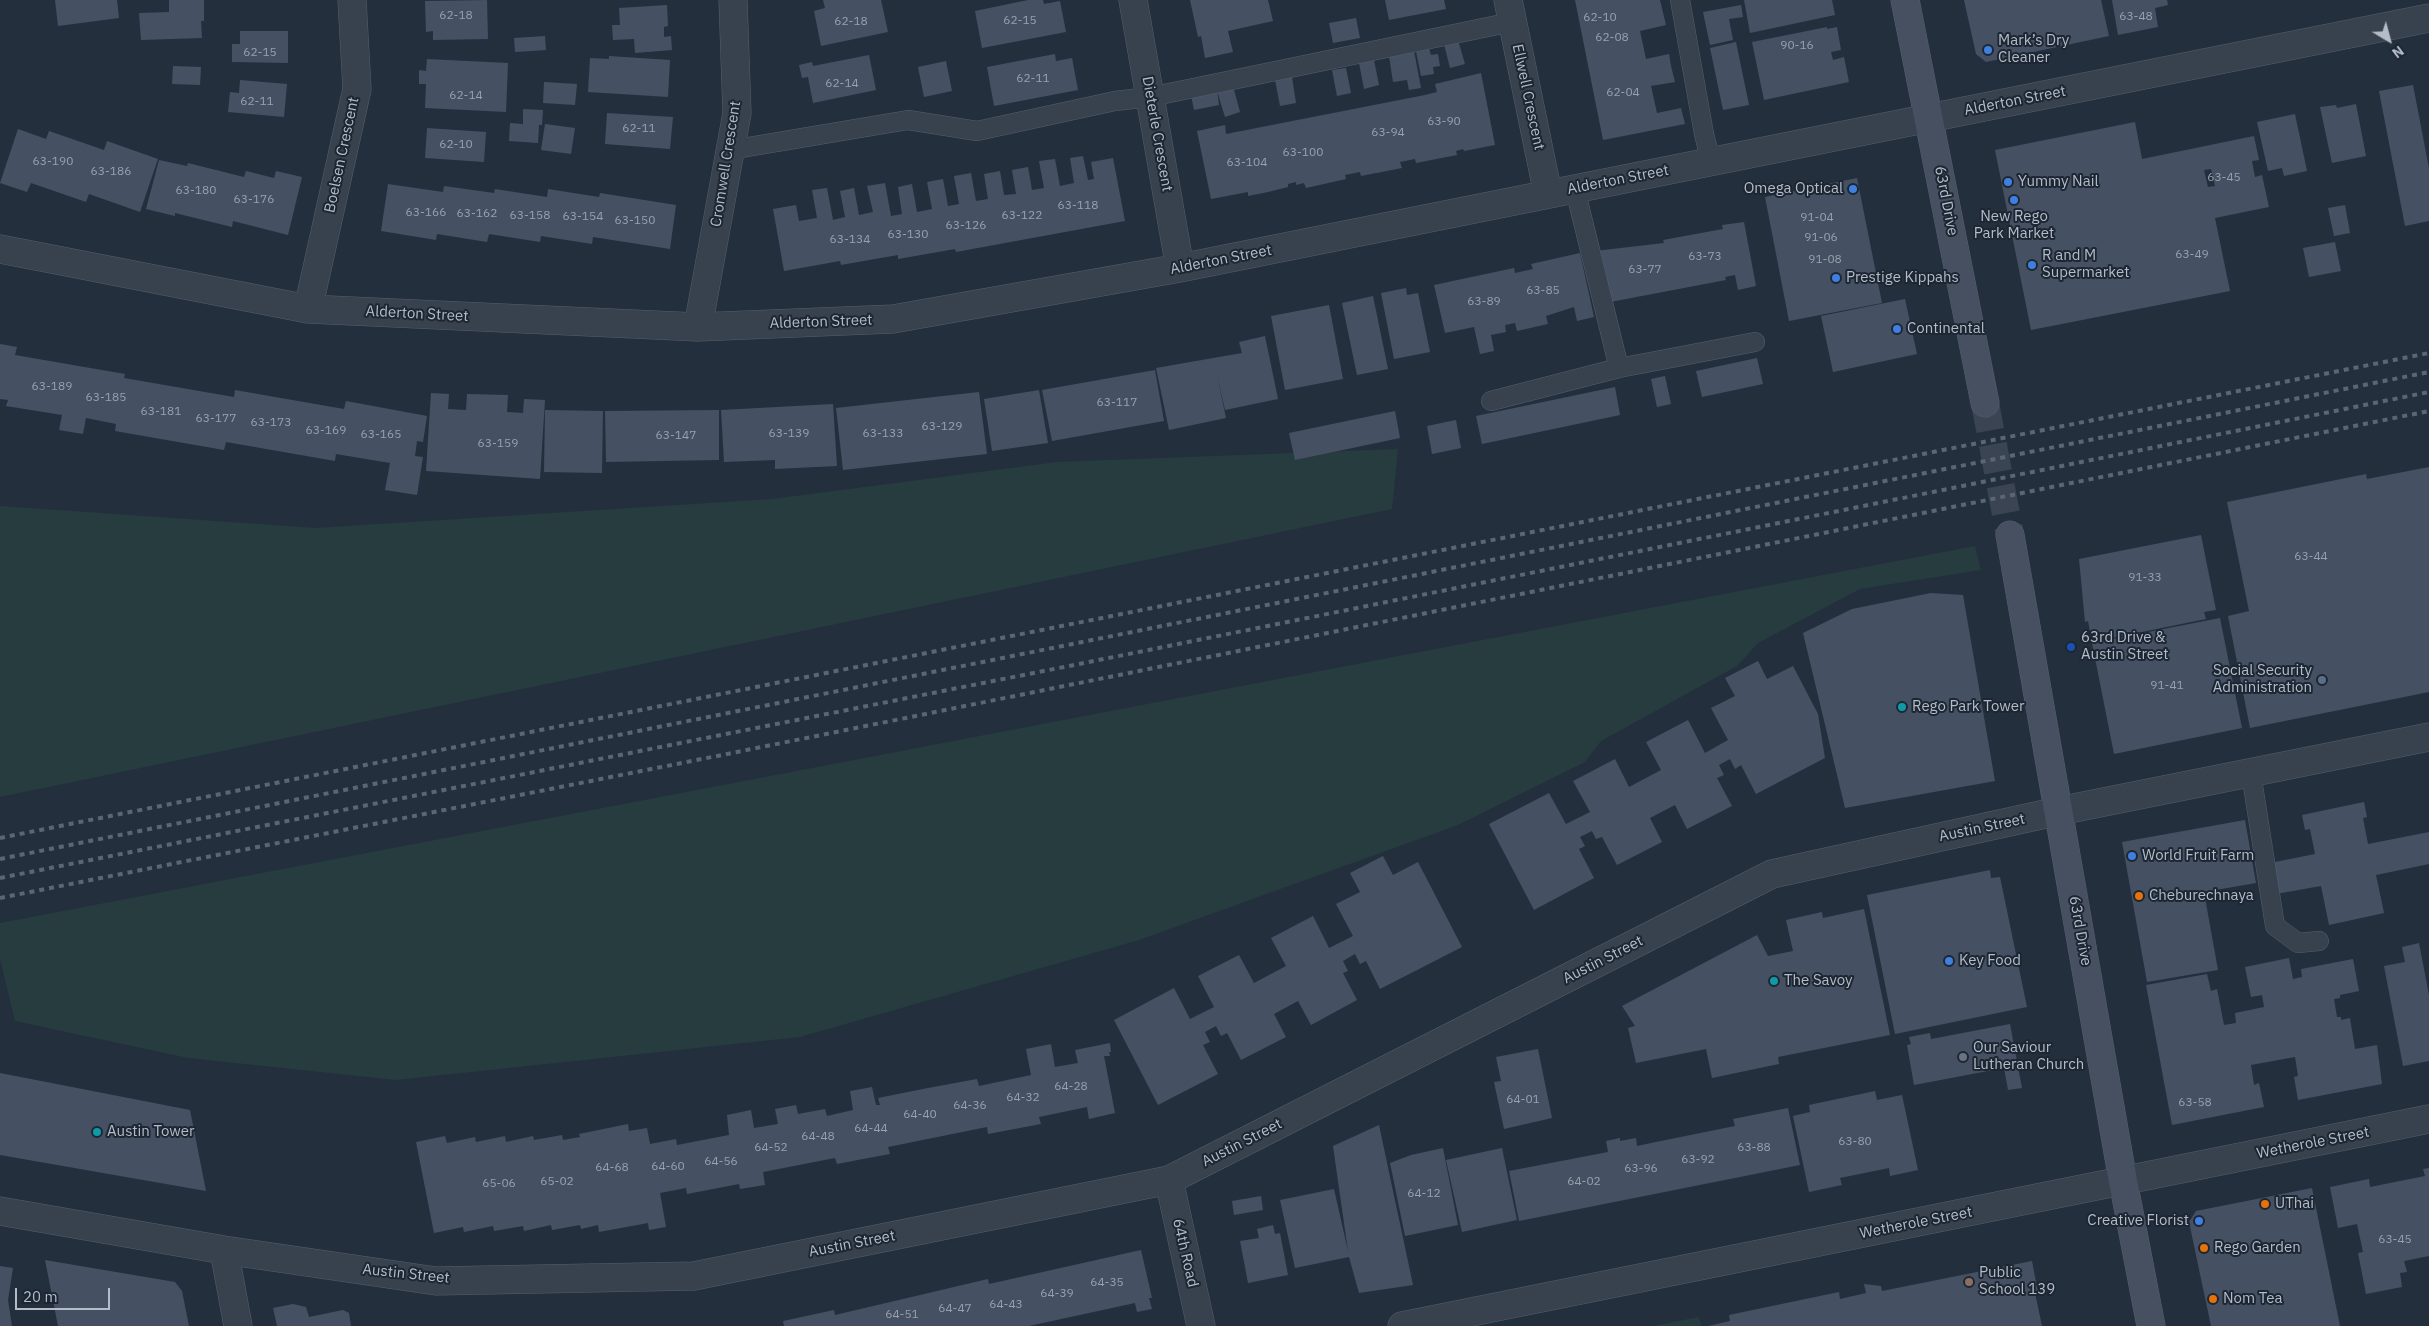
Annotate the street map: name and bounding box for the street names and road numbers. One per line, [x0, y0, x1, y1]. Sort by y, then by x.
street label: Ellwell Crescent [1508, 42, 1548, 152]
street label: Dieterle Crescent [1138, 75, 1176, 193]
street label: Alderton Street [1963, 82, 2067, 120]
street label: Boelsen Crescent [321, 95, 363, 215]
street label: Cromwell Crescent [707, 100, 745, 228]
street label: Alderton Street [1566, 161, 1670, 199]
street label: 63rd Drive [1930, 165, 1962, 237]
street label: Alderton Street [1169, 241, 1273, 279]
street label: Alderton Street [365, 302, 469, 326]
street label: Alderton Street [769, 311, 873, 333]
street label: Austin Street [1937, 810, 2027, 846]
street label: 63rd Drive [2065, 895, 2095, 967]
street label: Austin Street [1560, 932, 1646, 988]
street label: Austin Street [1199, 1115, 1285, 1171]
street label: Wetherole Street [2255, 1123, 2371, 1163]
street label: Wetherole Street [1858, 1203, 1974, 1243]
street label: 64th Road [1168, 1217, 1202, 1289]
street label: Austin Street [807, 1227, 897, 1261]
street label: Austin Street [362, 1260, 450, 1288]

